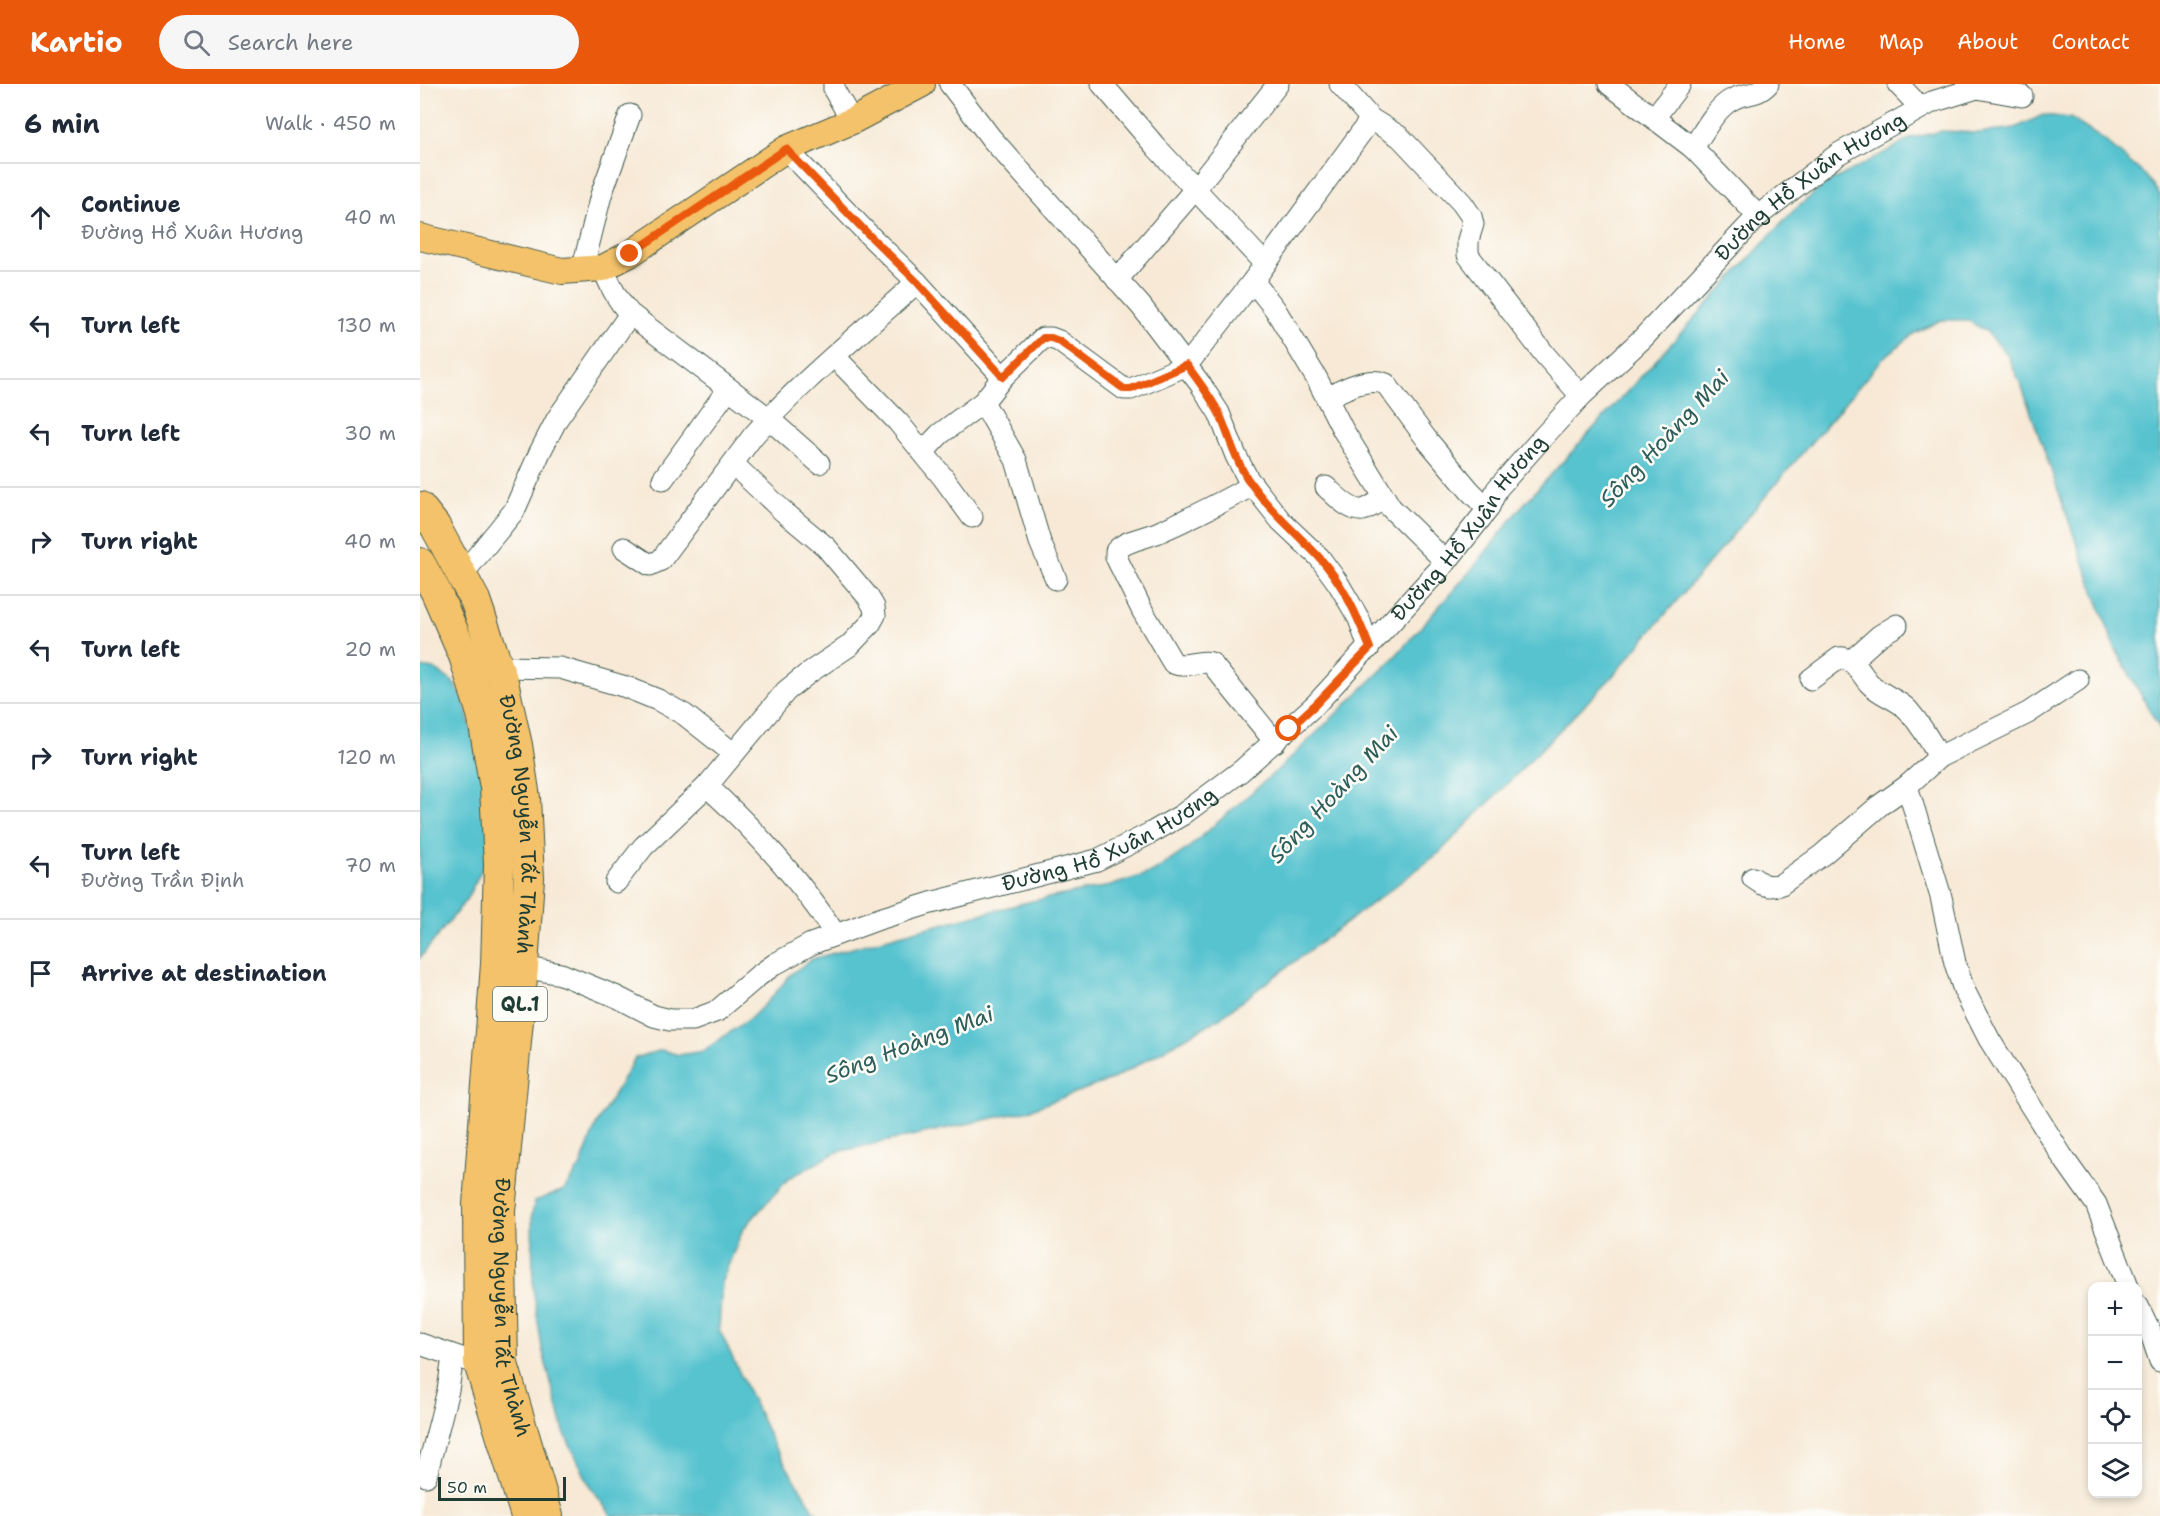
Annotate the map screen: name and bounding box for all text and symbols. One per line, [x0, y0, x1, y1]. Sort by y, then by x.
search box [159, 15, 579, 69]
text: Kartio [30, 23, 123, 61]
icon: search [180, 26, 213, 59]
text: Search here [228, 28, 353, 57]
text: Home [1788, 28, 1846, 56]
text: Map [1879, 28, 1924, 56]
text: About [1957, 28, 2018, 56]
text: Contact [2051, 28, 2130, 56]
street label: Đường Hồ Xuân Hương [1709, 105, 1910, 267]
text: 6 min [24, 106, 100, 141]
text: Walk · 450 m [265, 110, 396, 136]
text: Continue [81, 190, 181, 219]
icon: ahead [24, 201, 57, 234]
text: 40 m [344, 204, 396, 230]
text: Đường Hồ Xuân Hương [81, 219, 303, 245]
route end [616, 240, 642, 266]
icon: left [24, 309, 57, 342]
text: Turn left [81, 311, 180, 340]
text: 130 m [337, 312, 396, 338]
water label: Sông Hoàng Mai [1593, 363, 1736, 513]
icon: left [24, 417, 57, 450]
text: Turn left [81, 419, 180, 448]
text: 30 m [344, 420, 396, 446]
street label: Đường Hồ Xuân Hương [1385, 429, 1553, 627]
icon: right [24, 525, 57, 558]
text: Turn right [81, 527, 198, 556]
text: 40 m [344, 528, 396, 554]
icon: left [24, 633, 57, 666]
text: Turn left [81, 635, 180, 664]
text: 20 m [345, 636, 396, 662]
street label: Đường Nguyễn Tất Thành [492, 692, 543, 956]
route start [1275, 715, 1301, 741]
water label: Sông Hoàng Mai [1262, 719, 1405, 869]
icon: right [24, 741, 57, 774]
text: Turn right [81, 743, 198, 772]
text: 120 m [337, 744, 396, 770]
street label: Đường Hồ Xuân Hương [999, 780, 1222, 898]
text: Turn left [81, 838, 180, 867]
icon: left [24, 849, 57, 882]
text: 70 m [344, 852, 396, 878]
text: Đường Trần Định [81, 867, 244, 893]
icon: arrive [24, 957, 57, 990]
text: Arrive at destination [81, 959, 327, 988]
road number: QL.1 [493, 987, 547, 1021]
water label: Sông Hoàng Mai [821, 999, 998, 1090]
street label: Đường Nguyễn Tất Thành [486, 1176, 538, 1440]
map controls [2088, 1282, 2142, 1498]
button: + [2088, 1282, 2142, 1336]
button: − [2088, 1336, 2142, 1390]
button: locate [2088, 1390, 2142, 1444]
button: layers [2088, 1444, 2142, 1498]
scale bar [438, 1474, 566, 1502]
text: 50 m [447, 1477, 487, 1498]

